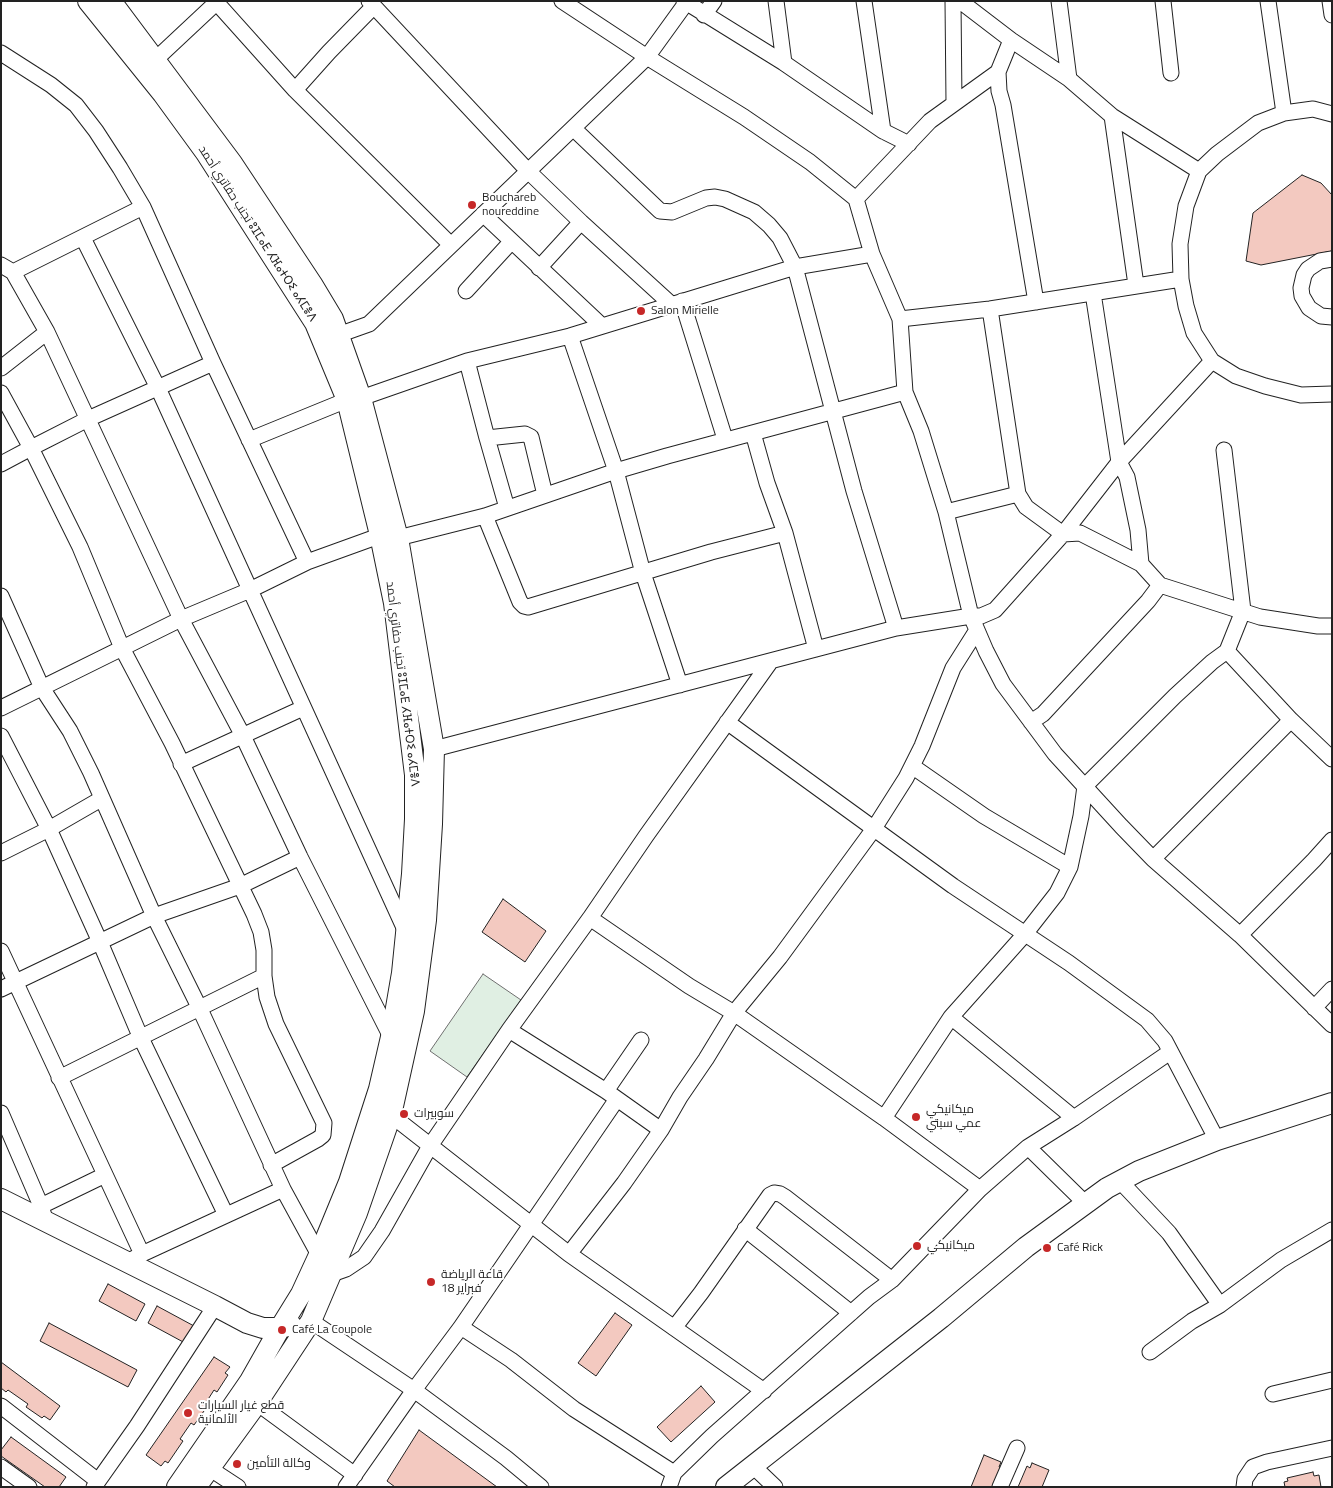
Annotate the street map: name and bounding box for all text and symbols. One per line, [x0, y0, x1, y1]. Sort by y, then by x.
street label: تجنب حفاتري أحمد ⵓⵊⵎⴰⴹ ⵃⴼⴰⵜⵔⵉ ⴰⵃⵎⴻⴷ [195, 143, 319, 325]
place label: Bouchareb noureddine [482, 191, 539, 219]
marker: Bouchareb noureddine [466, 199, 478, 211]
place label: Salon Mirielle [651, 304, 719, 318]
marker: Salon Mirielle [635, 305, 647, 317]
street label: تجنب حفاتري أحمد ⵓⵊⵎⴰⴹ ⵃⴼⴰⵜⵔⵉ ⴰⵃⵎⴻⴷ [382, 580, 422, 788]
place label: ميكانيكي عمي سبتي [926, 1103, 981, 1131]
place label: سوبيرات [414, 1107, 454, 1121]
marker: سوبيرات [398, 1108, 410, 1120]
marker: ميكانيكي عمي سبتي [910, 1111, 922, 1123]
place label: ميكانيكي [927, 1239, 975, 1253]
marker: ميكانيكي [911, 1240, 923, 1252]
place label: Café Rick [1057, 1241, 1103, 1255]
marker: Café Rick [1041, 1242, 1053, 1254]
place label: قاعة الرياضة 18 فبراير [441, 1268, 503, 1296]
marker: قاعة الرياضة 18 فبراير [425, 1276, 437, 1288]
place label: Café La Coupole [292, 1323, 372, 1337]
marker: Café La Coupole [276, 1324, 288, 1336]
place label: قطع غيار السيارات الألمانية [198, 1399, 284, 1427]
marker: قطع غيار السيارات الألمانية [182, 1407, 194, 1419]
place label: وكالة التأمين [247, 1457, 311, 1471]
marker: وكالة التأمين [231, 1458, 243, 1470]

